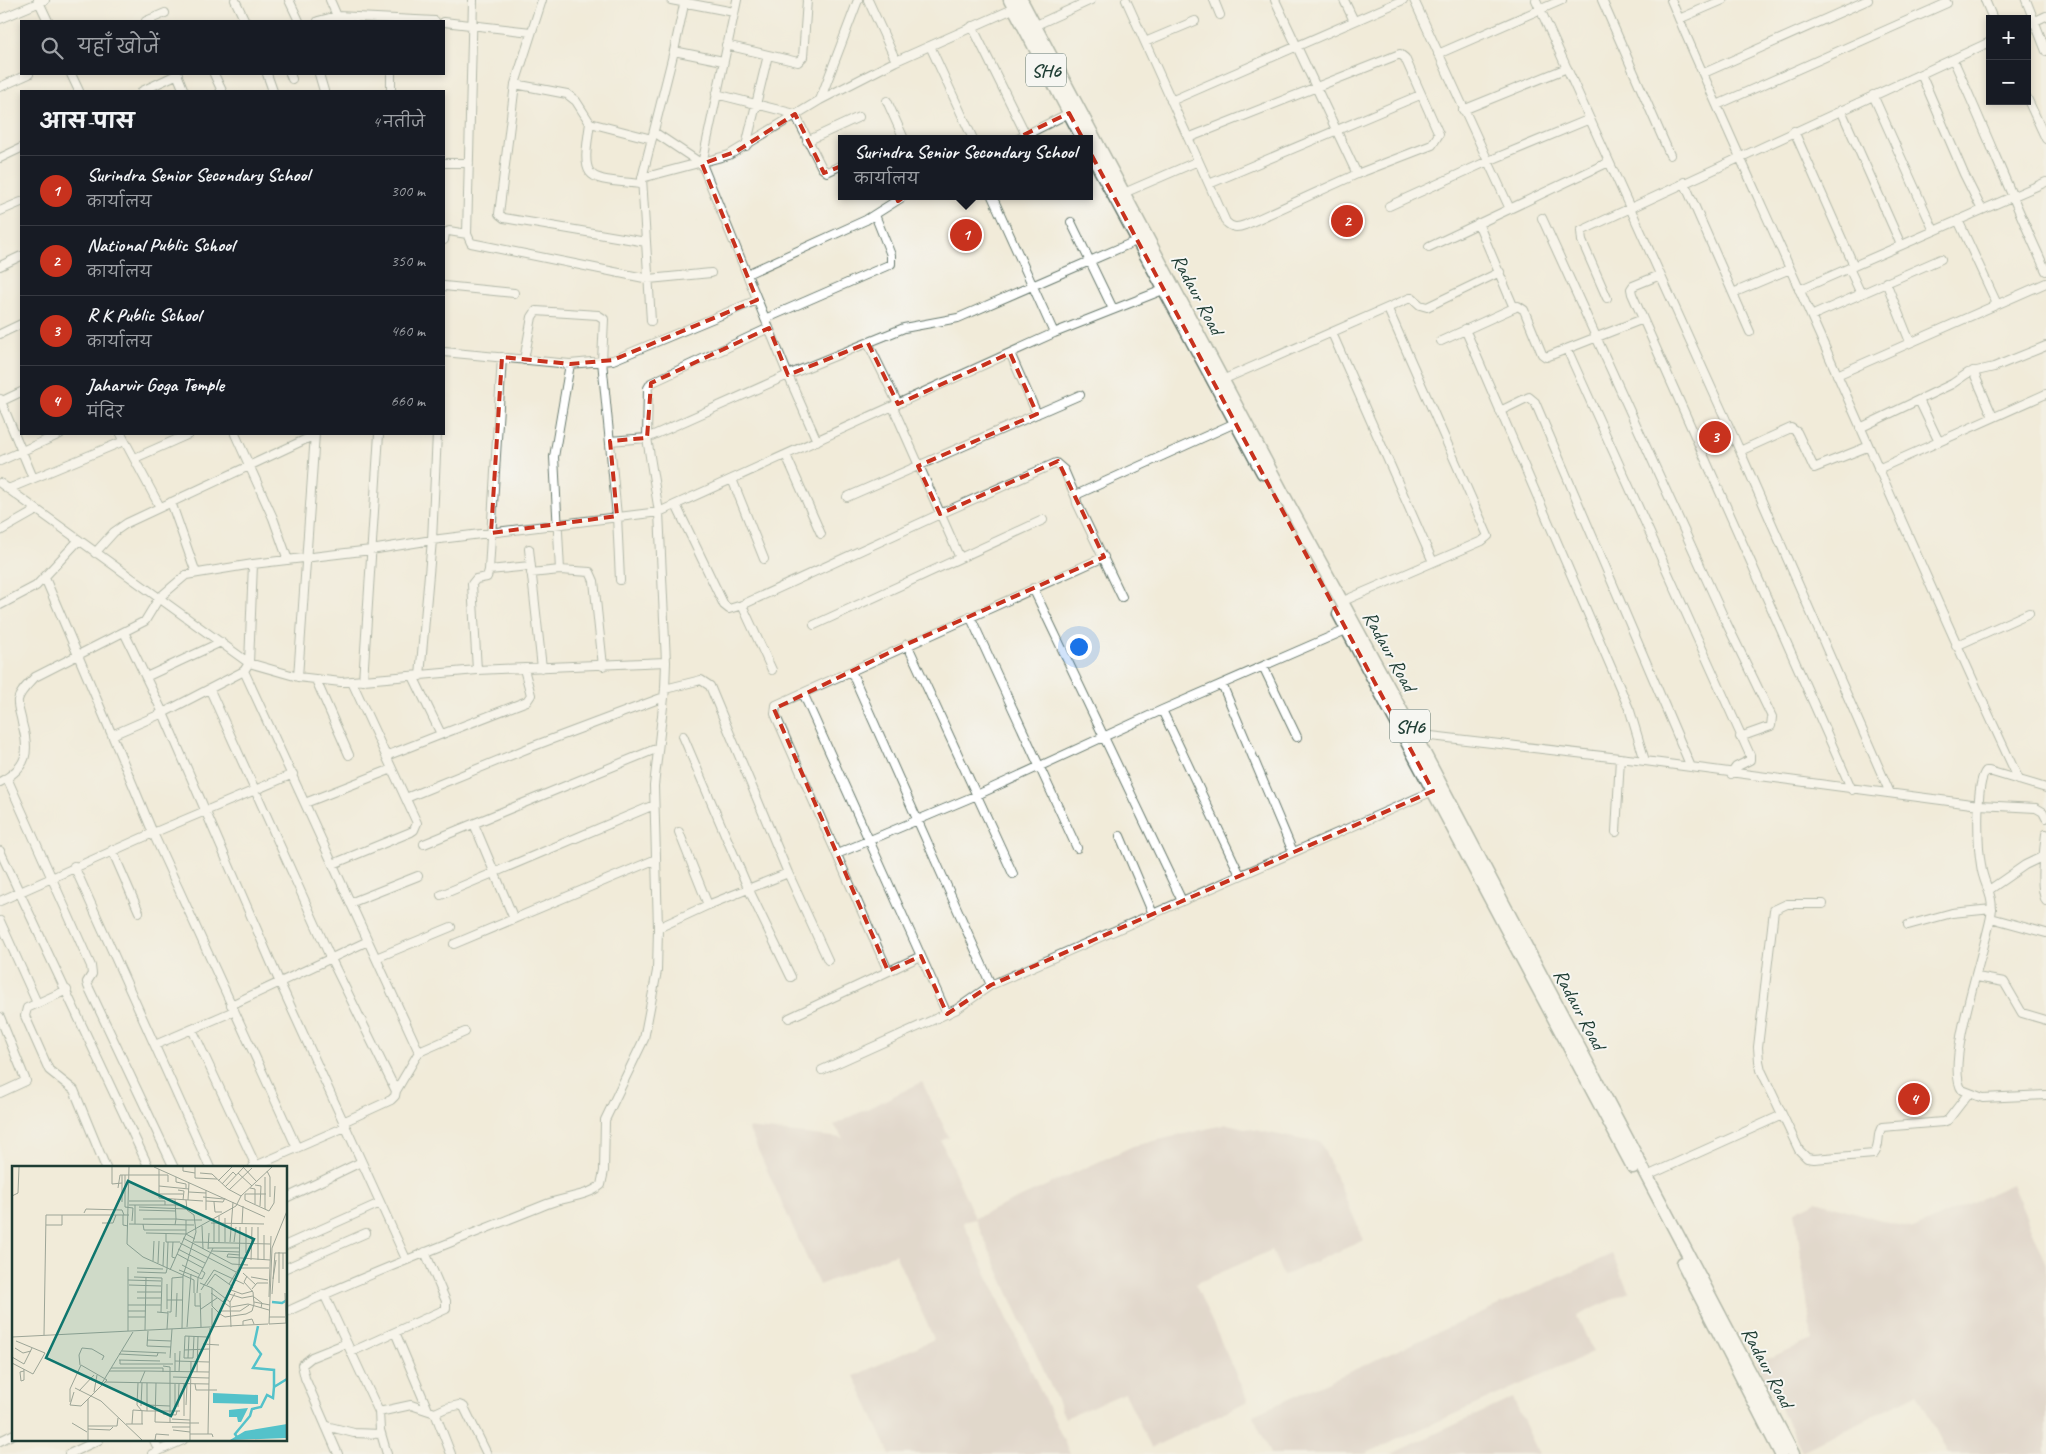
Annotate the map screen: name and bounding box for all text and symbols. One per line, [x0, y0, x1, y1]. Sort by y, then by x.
map controls [1986, 15, 2031, 105]
button: + [1986, 15, 2031, 60]
search box [20, 20, 445, 75]
icon: search [38, 34, 66, 62]
text: यहाँ खोजें [78, 35, 159, 59]
road number: SH6 [1026, 54, 1066, 86]
button: − [1986, 60, 2031, 105]
text: आस-पास [40, 108, 134, 134]
text: 4 नतीजे [372, 112, 425, 132]
popup [838, 135, 1093, 200]
text: Surindra Senior Secondary School [854, 140, 1077, 164]
text: Surindra Senior Secondary School [87, 163, 310, 187]
text: कार्यालय [854, 169, 919, 189]
text: 1 [52, 181, 60, 201]
text: 300 m [391, 181, 425, 201]
text: कार्यालय [87, 192, 152, 212]
pin: 2 [1331, 202, 1363, 240]
pin: 1 [950, 216, 982, 254]
text: National Public School [87, 233, 234, 257]
street label: Radaur Road [1166, 249, 1231, 342]
text: 2 [52, 251, 60, 271]
text: 350 m [391, 251, 425, 271]
text: कार्यालय [87, 262, 152, 282]
text: R K Public School [87, 303, 201, 327]
text: 3 [52, 321, 60, 341]
text: 460 m [391, 321, 425, 341]
text: कार्यालय [87, 332, 152, 352]
text: Jaharvir Goga Temple [87, 373, 224, 397]
text: 4 [52, 391, 60, 411]
text: 660 m [391, 391, 425, 411]
text: मंदिर [87, 402, 124, 422]
pin: 3 [1699, 418, 1731, 456]
street label: Radaur Road [1357, 607, 1423, 699]
your location [1066, 634, 1092, 660]
road number: SH6 [1390, 709, 1430, 742]
street label: Radaur Road [1548, 964, 1613, 1057]
pin: 4 [1898, 1080, 1930, 1118]
inset map [12, 1166, 288, 1442]
street label: Radaur Road [1736, 1322, 1801, 1415]

